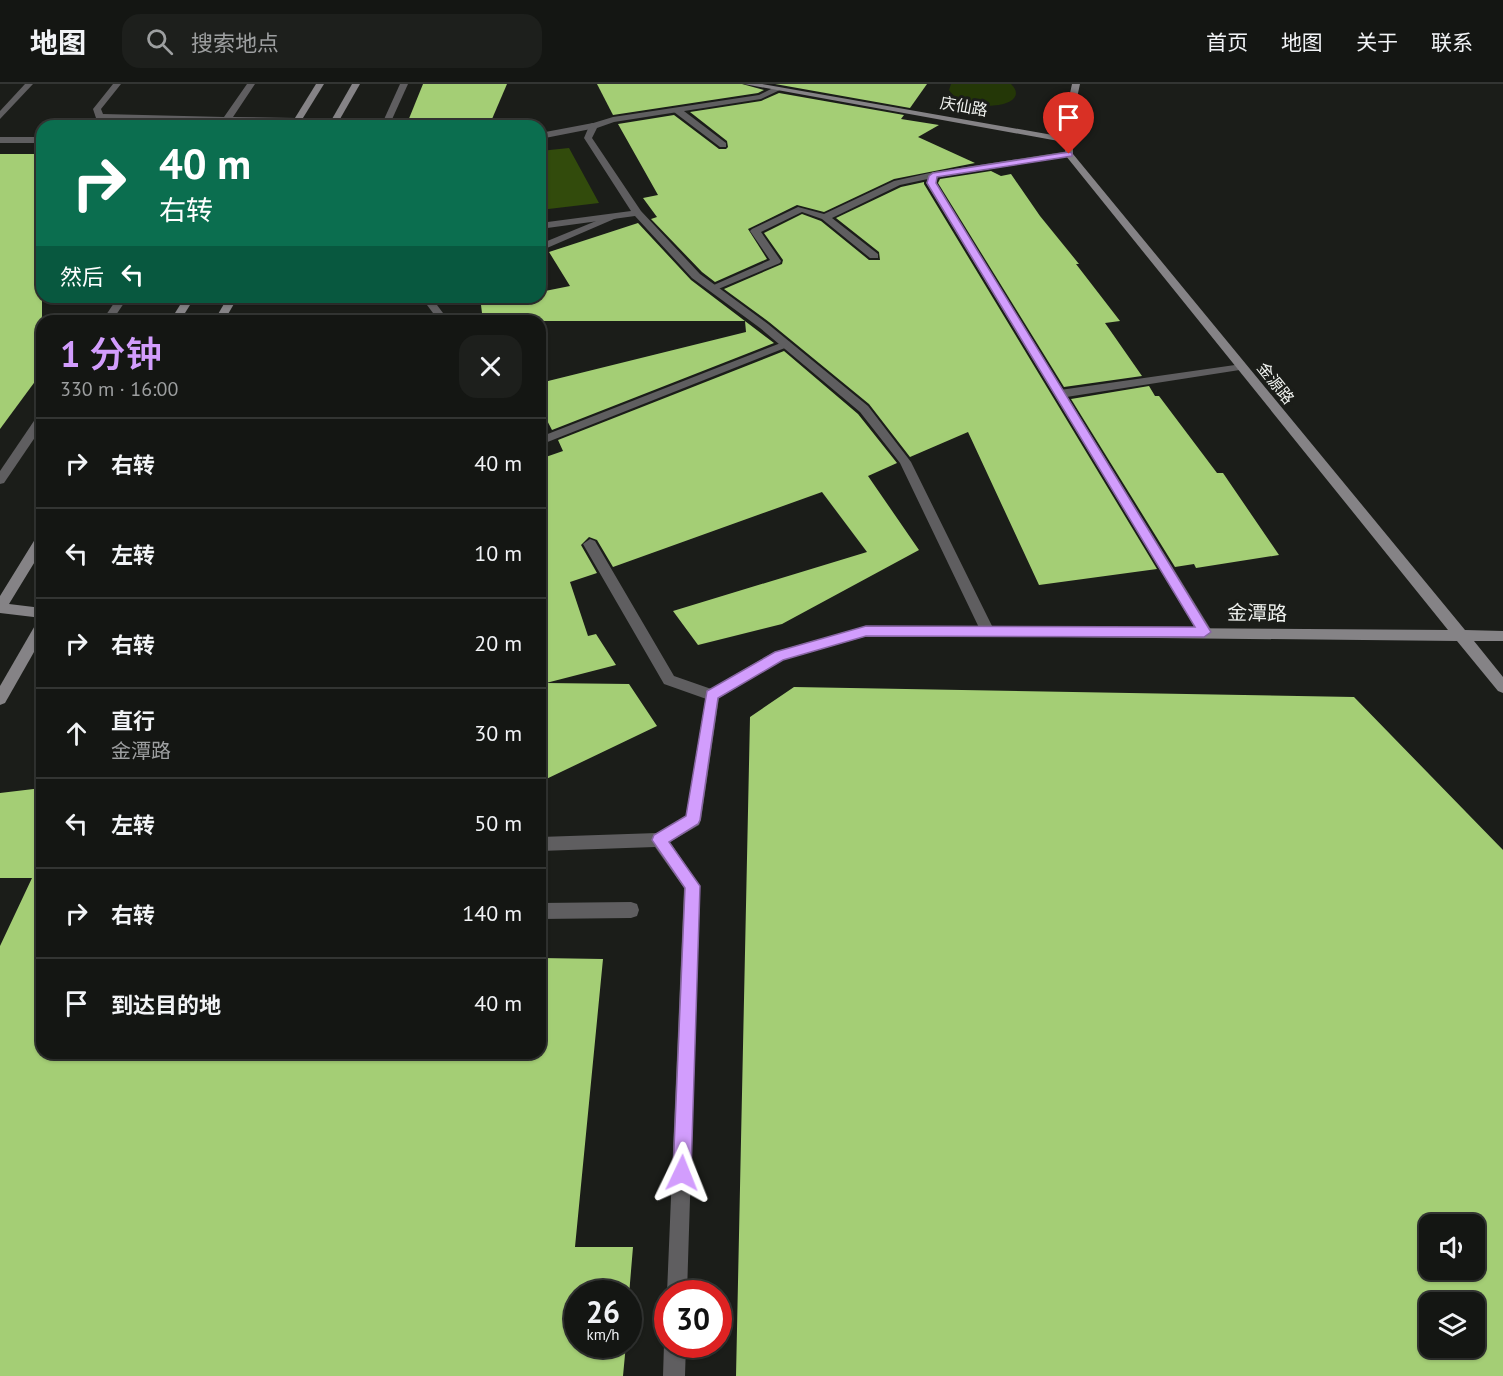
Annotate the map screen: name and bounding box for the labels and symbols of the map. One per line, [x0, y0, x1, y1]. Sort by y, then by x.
street label: 庆仙路 [939, 92, 989, 120]
pin [1043, 92, 1094, 154]
street label: 金源路 [1253, 358, 1299, 408]
street label: 金潭路 [1227, 599, 1287, 627]
position arrow [650, 1141, 714, 1205]
speed limit sign: 30 [654, 1280, 732, 1358]

